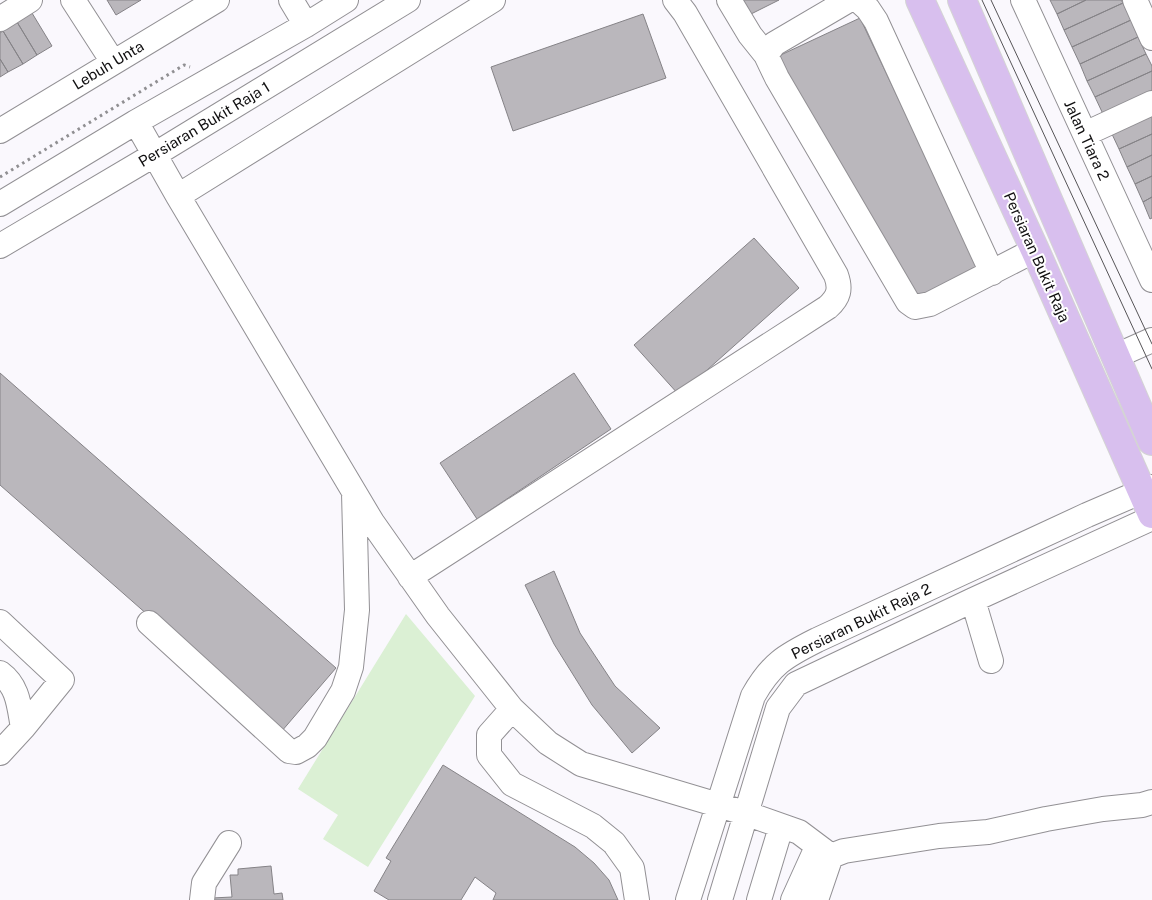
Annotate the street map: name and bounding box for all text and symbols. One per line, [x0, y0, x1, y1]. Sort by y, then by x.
street label: Lebuh Unta [69, 37, 147, 93]
street label: Persiaran Bukit Raja 1 [135, 78, 273, 170]
street label: Jalan Tiara 2 [1061, 97, 1113, 183]
street label: Persiaran Bukit Raja [1001, 189, 1073, 325]
street label: Persiaran Bukit Raja 2 [788, 580, 934, 662]

